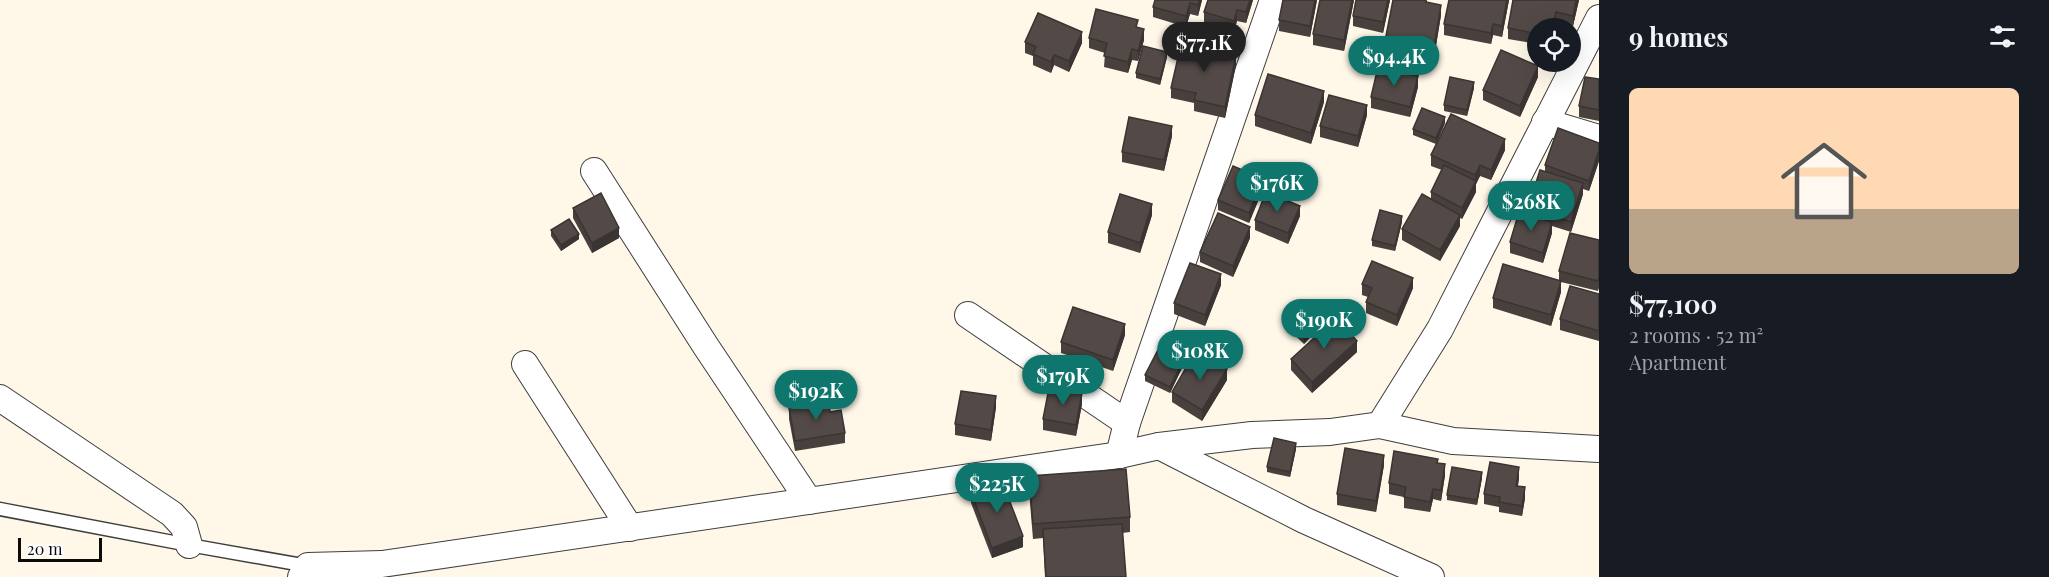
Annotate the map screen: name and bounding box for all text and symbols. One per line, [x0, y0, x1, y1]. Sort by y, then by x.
map controls [1527, 18, 1581, 72]
button: locate [1527, 18, 1581, 72]
text: 9 homes [1629, 19, 1728, 54]
icon: filters [1986, 20, 2019, 53]
pin: $77.1K [1155, 22, 1253, 73]
text: $77.1K [1176, 28, 1232, 55]
pin: $94.4K [1345, 36, 1443, 87]
text: $94.4K [1362, 42, 1426, 69]
icon: home [1770, 127, 1878, 235]
pin: $176K [1235, 162, 1319, 213]
text: $176K [1250, 168, 1304, 195]
pin: $268K [1489, 181, 1573, 232]
text: $268K [1502, 187, 1560, 214]
text: $77,100 [1629, 286, 1717, 321]
pin: $190K [1282, 299, 1366, 350]
text: $190K [1295, 305, 1353, 332]
text: 2 rooms · 52 m² [1629, 321, 1763, 348]
pin: $108K [1158, 330, 1242, 381]
text: $108K [1171, 336, 1229, 363]
text: Apartment [1629, 348, 1726, 375]
pin: $179K [1021, 355, 1105, 406]
text: $179K [1036, 361, 1090, 388]
pin: $192K [774, 370, 858, 421]
text: $192K [789, 376, 843, 403]
pin: $225K [955, 463, 1039, 514]
text: $225K [969, 469, 1025, 496]
scale bar [18, 535, 102, 562]
text: 20 m [27, 538, 62, 559]

